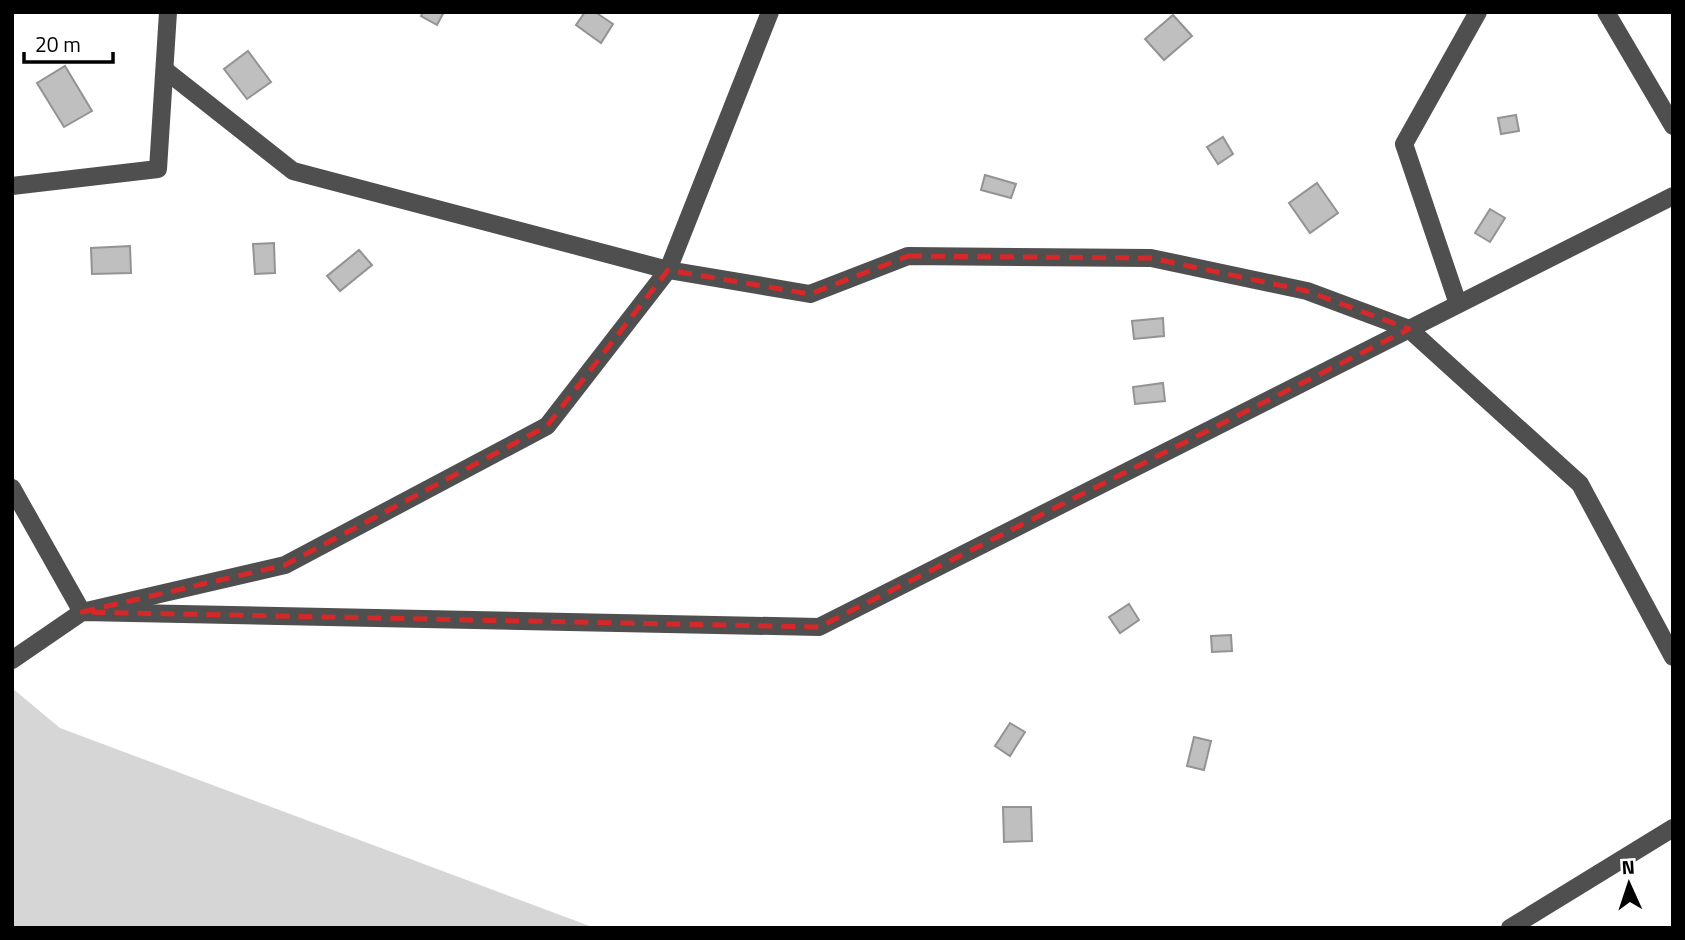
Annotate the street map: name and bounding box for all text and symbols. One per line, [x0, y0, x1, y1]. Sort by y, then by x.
scale bar [24, 21, 114, 65]
text: 20 m [35, 28, 81, 60]
north arrow [1594, 849, 1664, 919]
text: N [1621, 852, 1635, 881]

